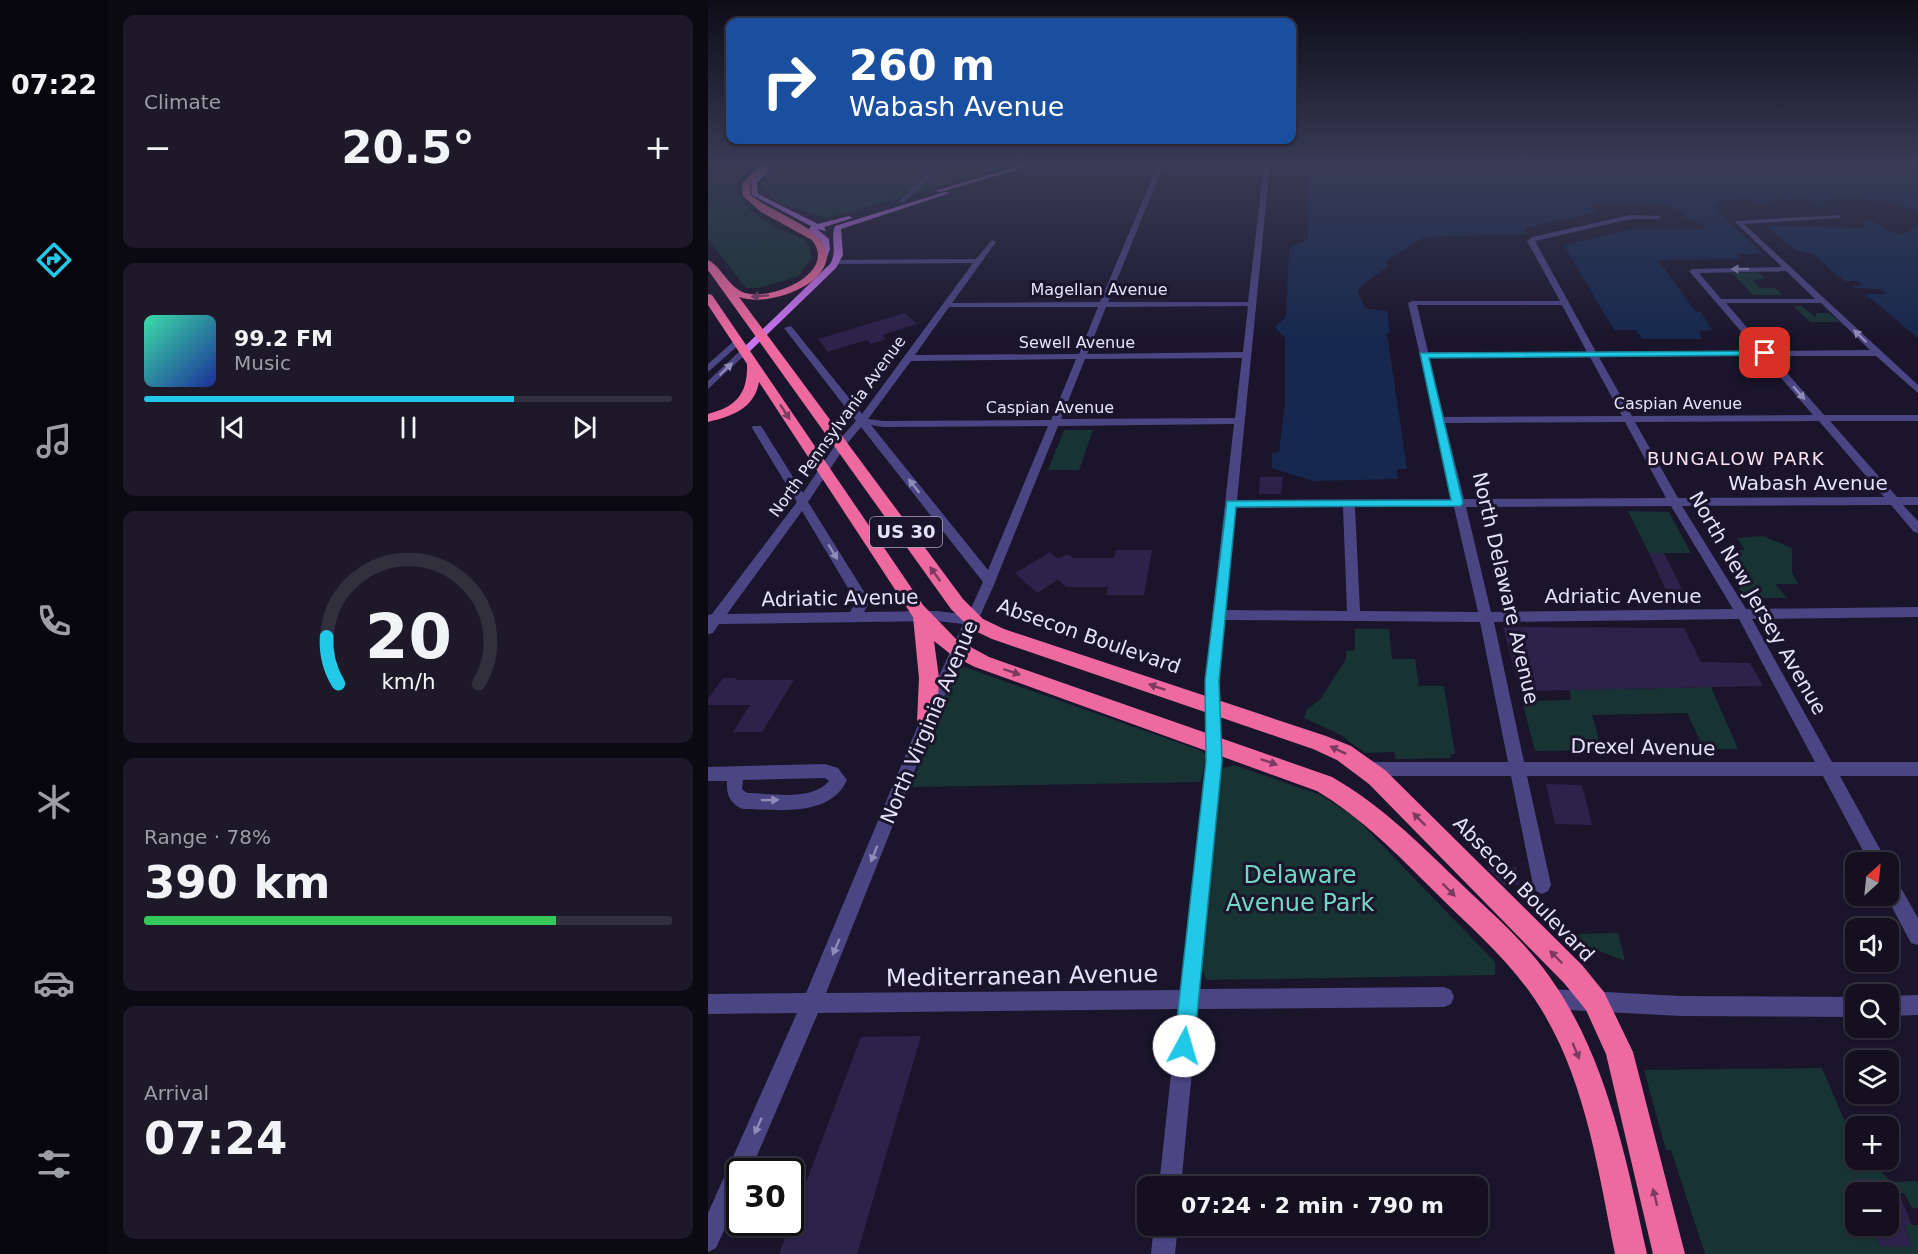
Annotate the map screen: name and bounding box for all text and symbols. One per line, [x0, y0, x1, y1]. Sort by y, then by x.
text: 260 m [849, 41, 995, 90]
icon: right [750, 42, 828, 120]
text: 07:22 [11, 69, 97, 100]
text: Climate [144, 90, 221, 114]
text: Wabash Avenue [849, 91, 1064, 122]
text: 20.5° [341, 121, 475, 174]
text: − [144, 128, 172, 167]
text: + [644, 128, 672, 167]
icon: directions [33, 239, 75, 281]
one-way arrow [1731, 264, 1750, 274]
street label: Magellan Avenue [1031, 280, 1167, 299]
one-way arrow [751, 291, 770, 301]
text: 99.2 FM [234, 326, 333, 351]
pin [1739, 327, 1790, 378]
one-way arrow [1852, 329, 1867, 343]
street label: North Pennsylvania Avenue [765, 332, 910, 521]
street label: Sewell Avenue [1019, 333, 1135, 352]
icon: arrive [1748, 336, 1781, 369]
text: Music [234, 351, 291, 375]
one-way arrow [719, 362, 734, 376]
one-way arrow [1792, 385, 1805, 400]
street label: Caspian Avenue [1614, 394, 1742, 413]
street label: Caspian Avenue [986, 398, 1114, 417]
one-way arrow [779, 404, 790, 420]
icon: previous [216, 411, 249, 444]
icon: pause [392, 411, 425, 444]
icon: next [568, 411, 601, 444]
icon: music [33, 420, 75, 462]
district label: BUNGALOW PARK [1647, 448, 1825, 469]
street label: North Delaware Avenue [1468, 470, 1544, 706]
street label: Wabash Avenue [1728, 471, 1888, 495]
one-way arrow [907, 478, 920, 494]
street label: North New Jersey Avenue [1684, 487, 1832, 719]
road number: US 30 [870, 517, 942, 547]
one-way arrow [827, 544, 838, 561]
one-way arrow [929, 567, 941, 583]
street label: Adriatic Avenue [1544, 584, 1702, 608]
street label: Adriatic Avenue [761, 585, 919, 611]
street label: Absecon Boulevard [994, 593, 1184, 679]
icon: phone [33, 600, 75, 642]
text: 20 [365, 600, 451, 673]
street label: North Virginia Avenue [875, 617, 983, 827]
one-way arrow [1003, 668, 1021, 678]
text: km/h [381, 669, 435, 694]
one-way arrow [1148, 682, 1166, 691]
street label: Drexel Avenue [1570, 734, 1716, 760]
one-way arrow [1329, 746, 1346, 755]
one-way arrow [1260, 758, 1278, 768]
icon: climate [33, 781, 75, 823]
one-way arrow [761, 795, 780, 805]
street label: Absecon Boulevard [1448, 811, 1600, 967]
one-way arrow [1412, 812, 1426, 826]
text: Range · 78% [144, 825, 271, 849]
one-way arrow [869, 845, 878, 863]
north arrow [1845, 852, 1899, 906]
map controls [1845, 852, 1899, 1236]
text: 390 km [144, 856, 330, 909]
park label: Delaware Avenue Park [1226, 861, 1374, 917]
one-way arrow [1442, 882, 1456, 896]
button: sound [1845, 918, 1899, 972]
one-way arrow [831, 938, 841, 956]
one-way arrow [1550, 951, 1564, 965]
street label: Mediterranean Avenue [886, 960, 1158, 992]
icon: car [33, 962, 75, 1004]
button: search [1845, 984, 1899, 1038]
position arrow [1152, 1014, 1216, 1078]
one-way arrow [1571, 1042, 1581, 1060]
button: layers [1845, 1050, 1899, 1104]
text: Arrival [144, 1081, 209, 1105]
text: 07:24 [144, 1112, 287, 1165]
button: + [1845, 1116, 1899, 1170]
one-way arrow [754, 1117, 763, 1134]
icon: filters [33, 1143, 75, 1185]
speed limit sign: 30 [726, 1158, 804, 1236]
button: − [1845, 1182, 1899, 1236]
one-way arrow [1649, 1188, 1659, 1206]
text: 07:24 · 2 min · 790 m [1181, 1193, 1444, 1218]

